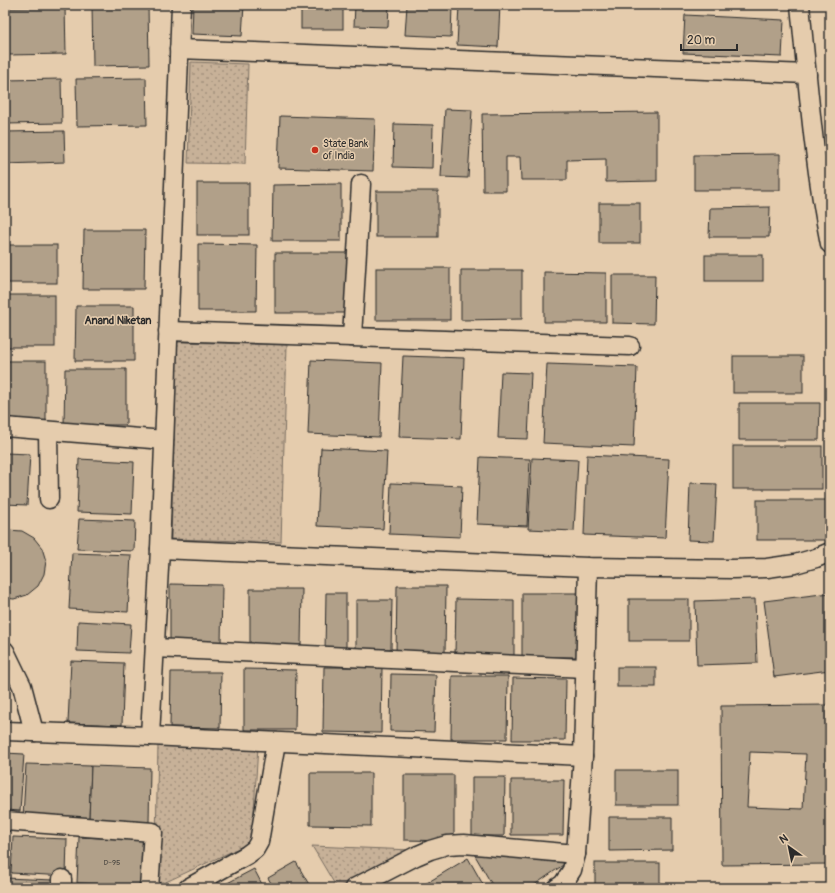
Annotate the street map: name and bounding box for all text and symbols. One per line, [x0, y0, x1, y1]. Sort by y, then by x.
scale bar [681, 26, 737, 52]
text: 20 m [687, 33, 716, 48]
place label: State Bank of India [323, 138, 369, 162]
marker: State Bank of India [310, 145, 320, 155]
district label: Anand Niketan [84, 314, 152, 327]
north arrow [769, 827, 809, 867]
text: N [777, 831, 791, 847]
house number: D-95 [104, 858, 120, 867]

